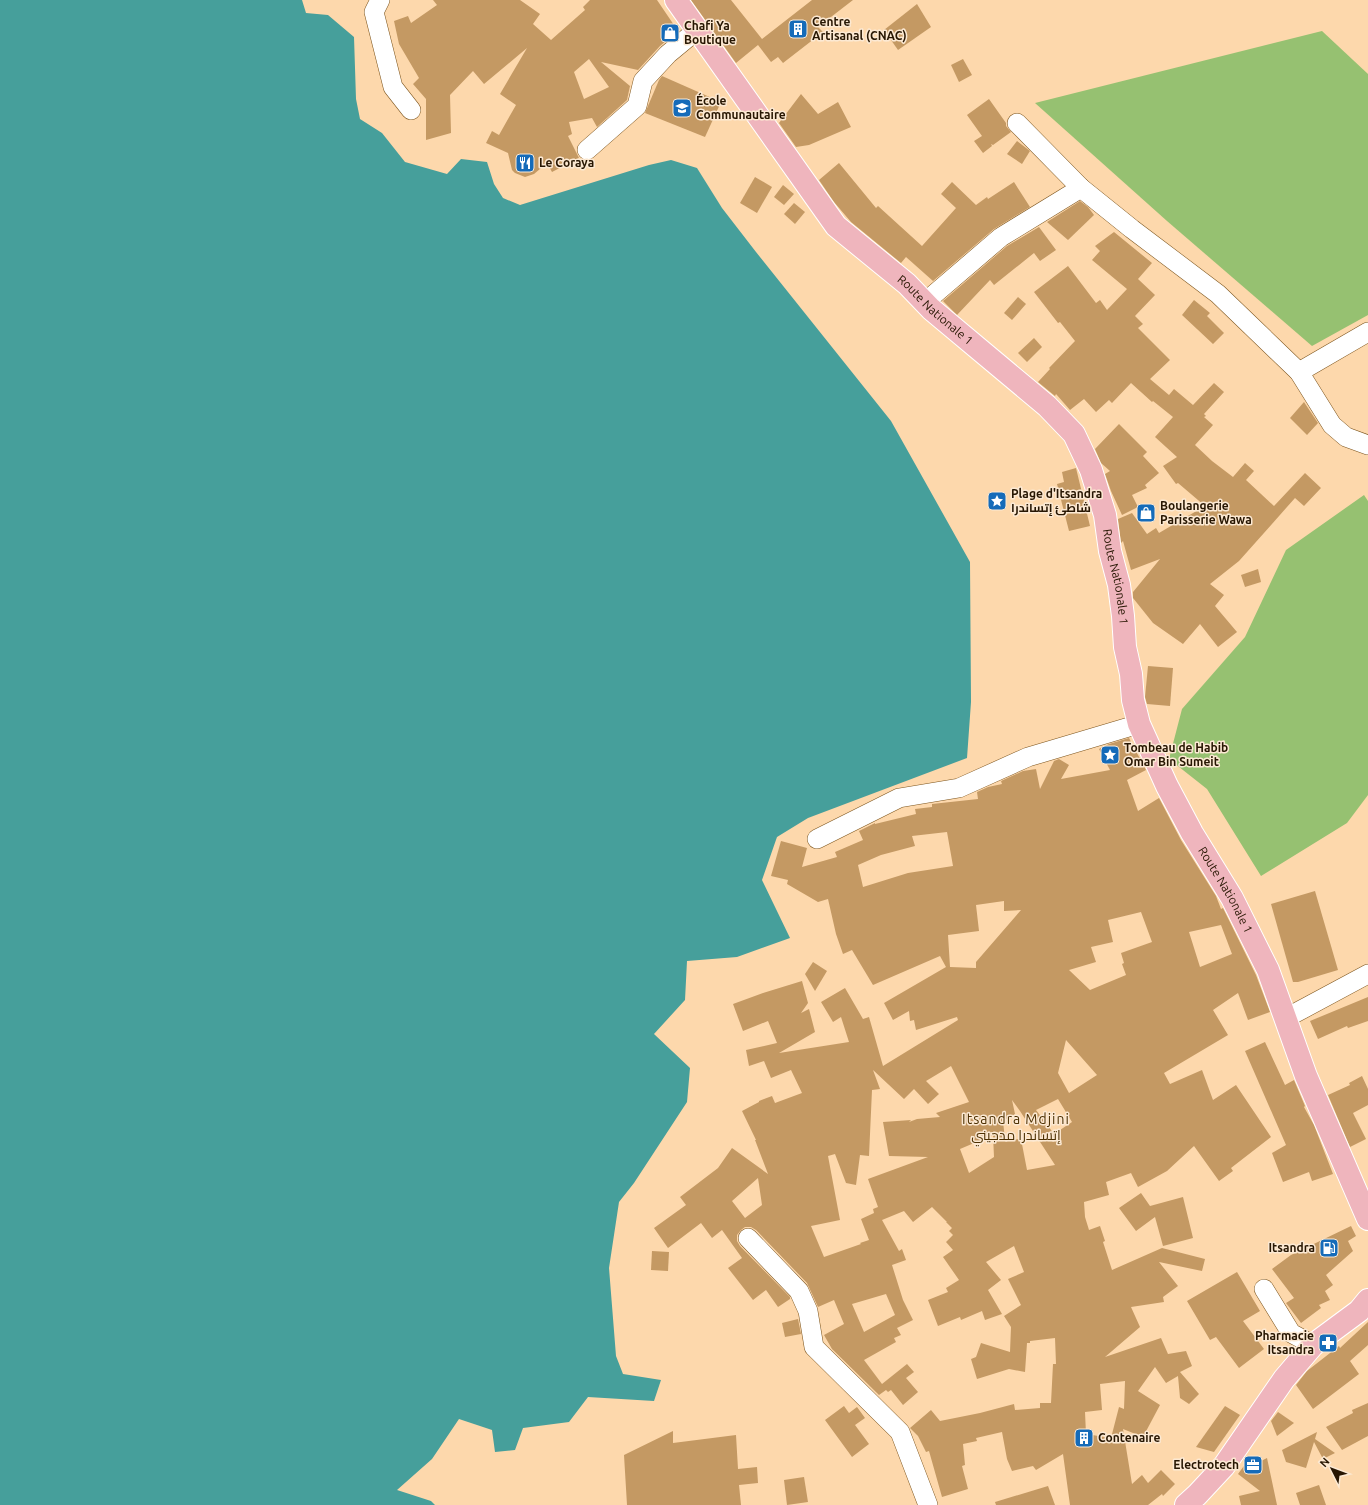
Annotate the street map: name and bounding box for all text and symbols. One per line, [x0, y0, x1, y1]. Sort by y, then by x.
place label: Centre Artisanal (CNAC) [812, 15, 907, 43]
building icon: Centre Artisanal (CNAC) [787, 18, 809, 40]
place label: Chafi Ya Boutique [684, 19, 736, 46]
shop icon: Chafi Ya Boutique [659, 22, 681, 44]
place label: École Communautaire [696, 92, 786, 121]
school or university icon: École Communautaire [671, 97, 693, 119]
restaurant icon: Le Coraya [514, 152, 536, 174]
place label: Le Coraya [539, 156, 594, 169]
street label: Route Nationale 1 [895, 272, 976, 347]
place label: Plage d'Itsandra شاطئ إتساندرا [1011, 487, 1102, 516]
place icon: Plage d'Itsandra شاطئ إتساندرا [986, 490, 1008, 512]
place label: Boulangerie Parisserie Wawa [1160, 499, 1252, 526]
shop icon: Boulangerie Parisserie Wawa [1135, 502, 1157, 524]
street label: Route Nationale 1 [1101, 528, 1131, 625]
place label: Tombeau de Habib Omar Bin Sumeit [1124, 741, 1228, 768]
place icon: Tombeau de Habib Omar Bin Sumeit [1099, 744, 1121, 766]
street label: Route Nationale 1 [1196, 844, 1255, 935]
district label: Itsandra Mdjini إتساندرا مدجيني [962, 1111, 1070, 1147]
fuel station icon: Itsandra [1318, 1237, 1340, 1259]
place label: Itsandra [1268, 1241, 1315, 1254]
place label: Pharmacie Itsandra [1255, 1329, 1314, 1356]
pharmacy icon: Pharmacie Itsandra [1317, 1332, 1339, 1354]
building icon: Contenaire [1073, 1427, 1095, 1449]
place label: Contenaire [1098, 1431, 1160, 1444]
north arrow [1312, 1449, 1352, 1489]
office icon: Electrotech [1242, 1454, 1264, 1476]
text: N [1317, 1455, 1332, 1469]
place label: Electrotech [1173, 1458, 1239, 1471]

